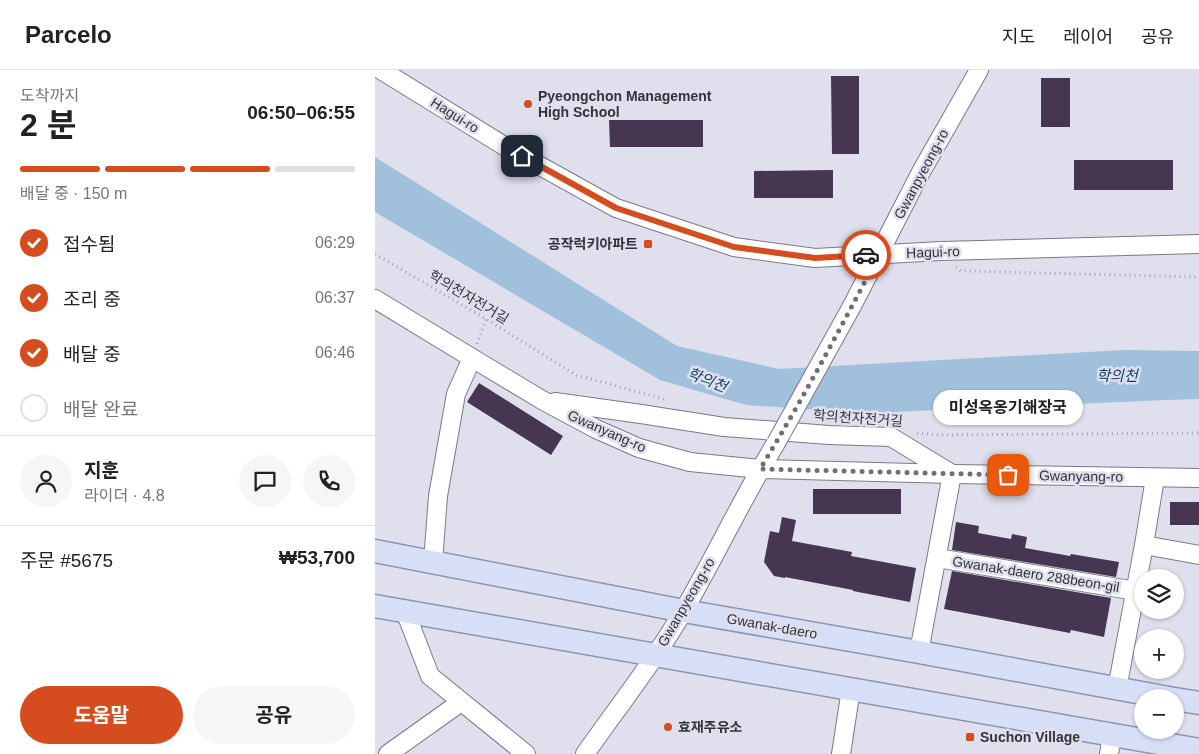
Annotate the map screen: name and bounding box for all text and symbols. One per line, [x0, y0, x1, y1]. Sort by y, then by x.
text: Parcelo [25, 21, 112, 48]
text: 지도 [1002, 27, 1035, 47]
text: 레이어 [1063, 27, 1113, 47]
text: 공유 [1141, 27, 1174, 47]
text: 도착까지 [20, 87, 79, 104]
place label: Pyeongchon Management High School [538, 88, 712, 120]
street label: Hagui-ro [428, 94, 482, 136]
marker: Pyeongchon Management High School [522, 98, 534, 110]
text: 06:50–06:55 [247, 102, 355, 123]
text: 2 분 [20, 107, 76, 143]
street label: Gwanpyeong-ro [891, 126, 952, 222]
pin [501, 135, 543, 177]
icon: home [508, 142, 536, 170]
text: 배달 중 · 150 m [20, 185, 127, 202]
icon: check [20, 229, 48, 257]
courier [841, 230, 891, 280]
text: 접수됨 [63, 234, 115, 255]
text: 06:29 [315, 234, 355, 251]
place label: 공작럭키아파트 [548, 236, 638, 252]
marker: 공작럭키아파트 [642, 238, 654, 250]
icon: car [852, 241, 880, 269]
street label: Hagui-ro [906, 243, 960, 261]
street label: 학의천자전거길 [426, 267, 512, 327]
icon: check [20, 284, 48, 312]
text: 조리 중 [63, 289, 121, 310]
text: 06:37 [315, 289, 355, 306]
icon: check [20, 339, 48, 367]
text: 배달 중 [63, 344, 121, 365]
text: 06:46 [315, 344, 355, 361]
water label: 학의천 [685, 364, 732, 396]
water label: 학의천 [1096, 367, 1140, 384]
callout: 미성옥옹기해장국 [933, 390, 1083, 425]
text: 배달 완료 [63, 399, 138, 420]
text: 미성옥옹기해장국 [949, 399, 1067, 416]
street label: Gwanyang-ro [565, 407, 649, 455]
street label: 학의천자전거길 [812, 407, 904, 429]
pin [987, 454, 1029, 496]
button: person [20, 455, 72, 507]
button: chat [239, 455, 291, 507]
button: phone [303, 455, 355, 507]
text: 지훈 [84, 460, 119, 481]
icon: bag [994, 461, 1022, 489]
street label: Gwanyang-ro [1039, 467, 1123, 485]
text: 라이더 · 4.8 [84, 487, 165, 504]
text: ₩53,700 [279, 547, 355, 568]
text: 주문 #5675 [20, 550, 113, 571]
street label: Gwanak-daero 288beon-gil [951, 553, 1121, 595]
street label: Gwanpyeong-ro [654, 555, 718, 649]
map controls [1134, 569, 1184, 739]
button: layers [1134, 569, 1184, 619]
street label: Gwanak-daero [725, 610, 819, 642]
button: + [1134, 629, 1184, 679]
button: 도움말 [20, 686, 183, 744]
button: 공유 [193, 686, 355, 744]
button: − [1134, 689, 1184, 739]
place label: 효재주유소 [678, 719, 743, 735]
marker: 효재주유소 [662, 721, 674, 733]
place label: Suchon Village [980, 729, 1080, 745]
marker: Suchon Village [964, 731, 976, 743]

